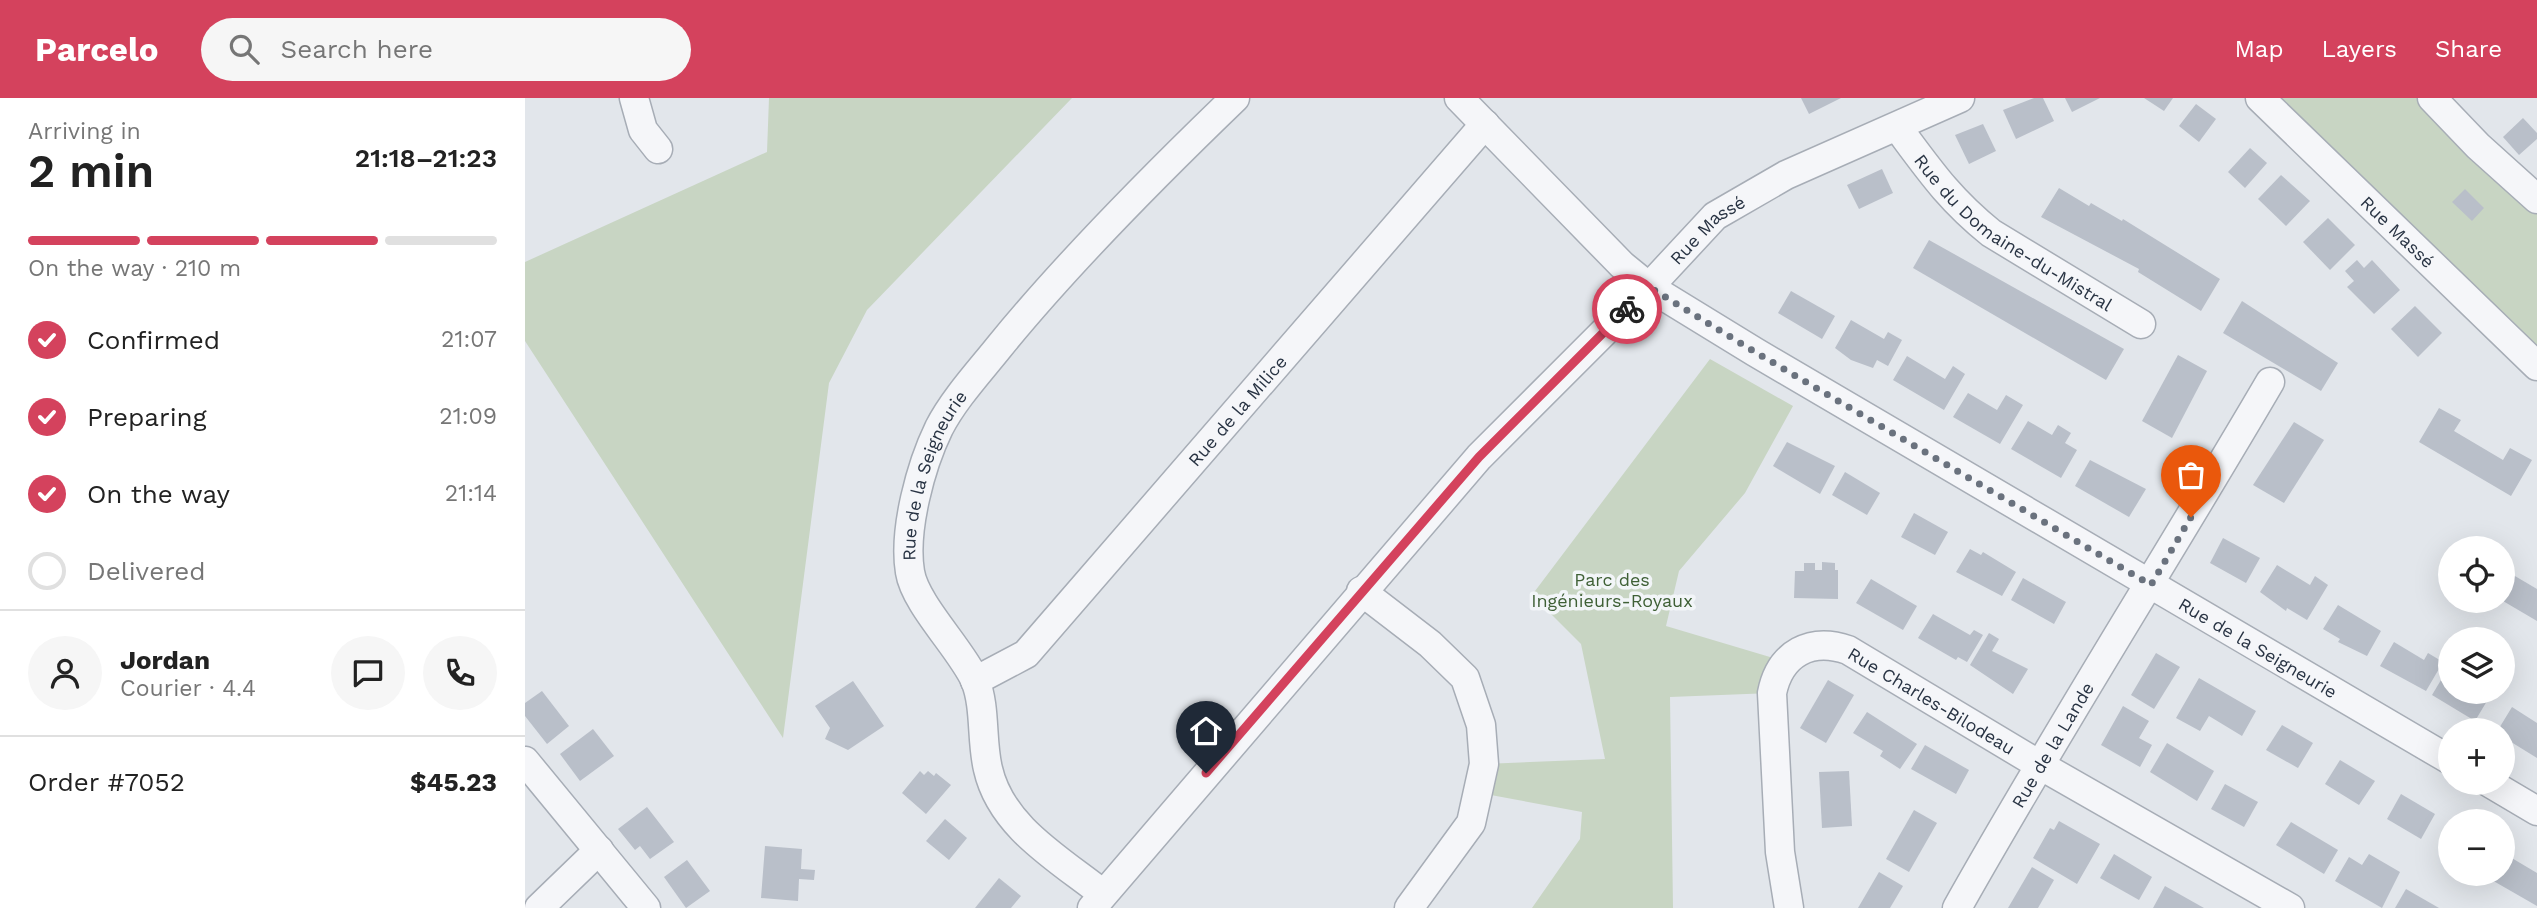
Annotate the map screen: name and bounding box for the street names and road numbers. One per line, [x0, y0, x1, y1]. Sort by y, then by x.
street label: Rue du Domaine-du-Mistral [1910, 150, 2117, 315]
street label: Rue Massé [1665, 191, 1748, 268]
street label: Rue Massé [2357, 191, 2439, 272]
street label: Rue de la Milice [1183, 351, 1291, 470]
street label: Rue de la Seigneurie [898, 386, 971, 561]
street label: Rue de la Seigneurie [2175, 593, 2341, 702]
street label: Rue Charles-Bilodeau [1845, 642, 2019, 758]
street label: Rue de la Lande [2007, 678, 2098, 811]

